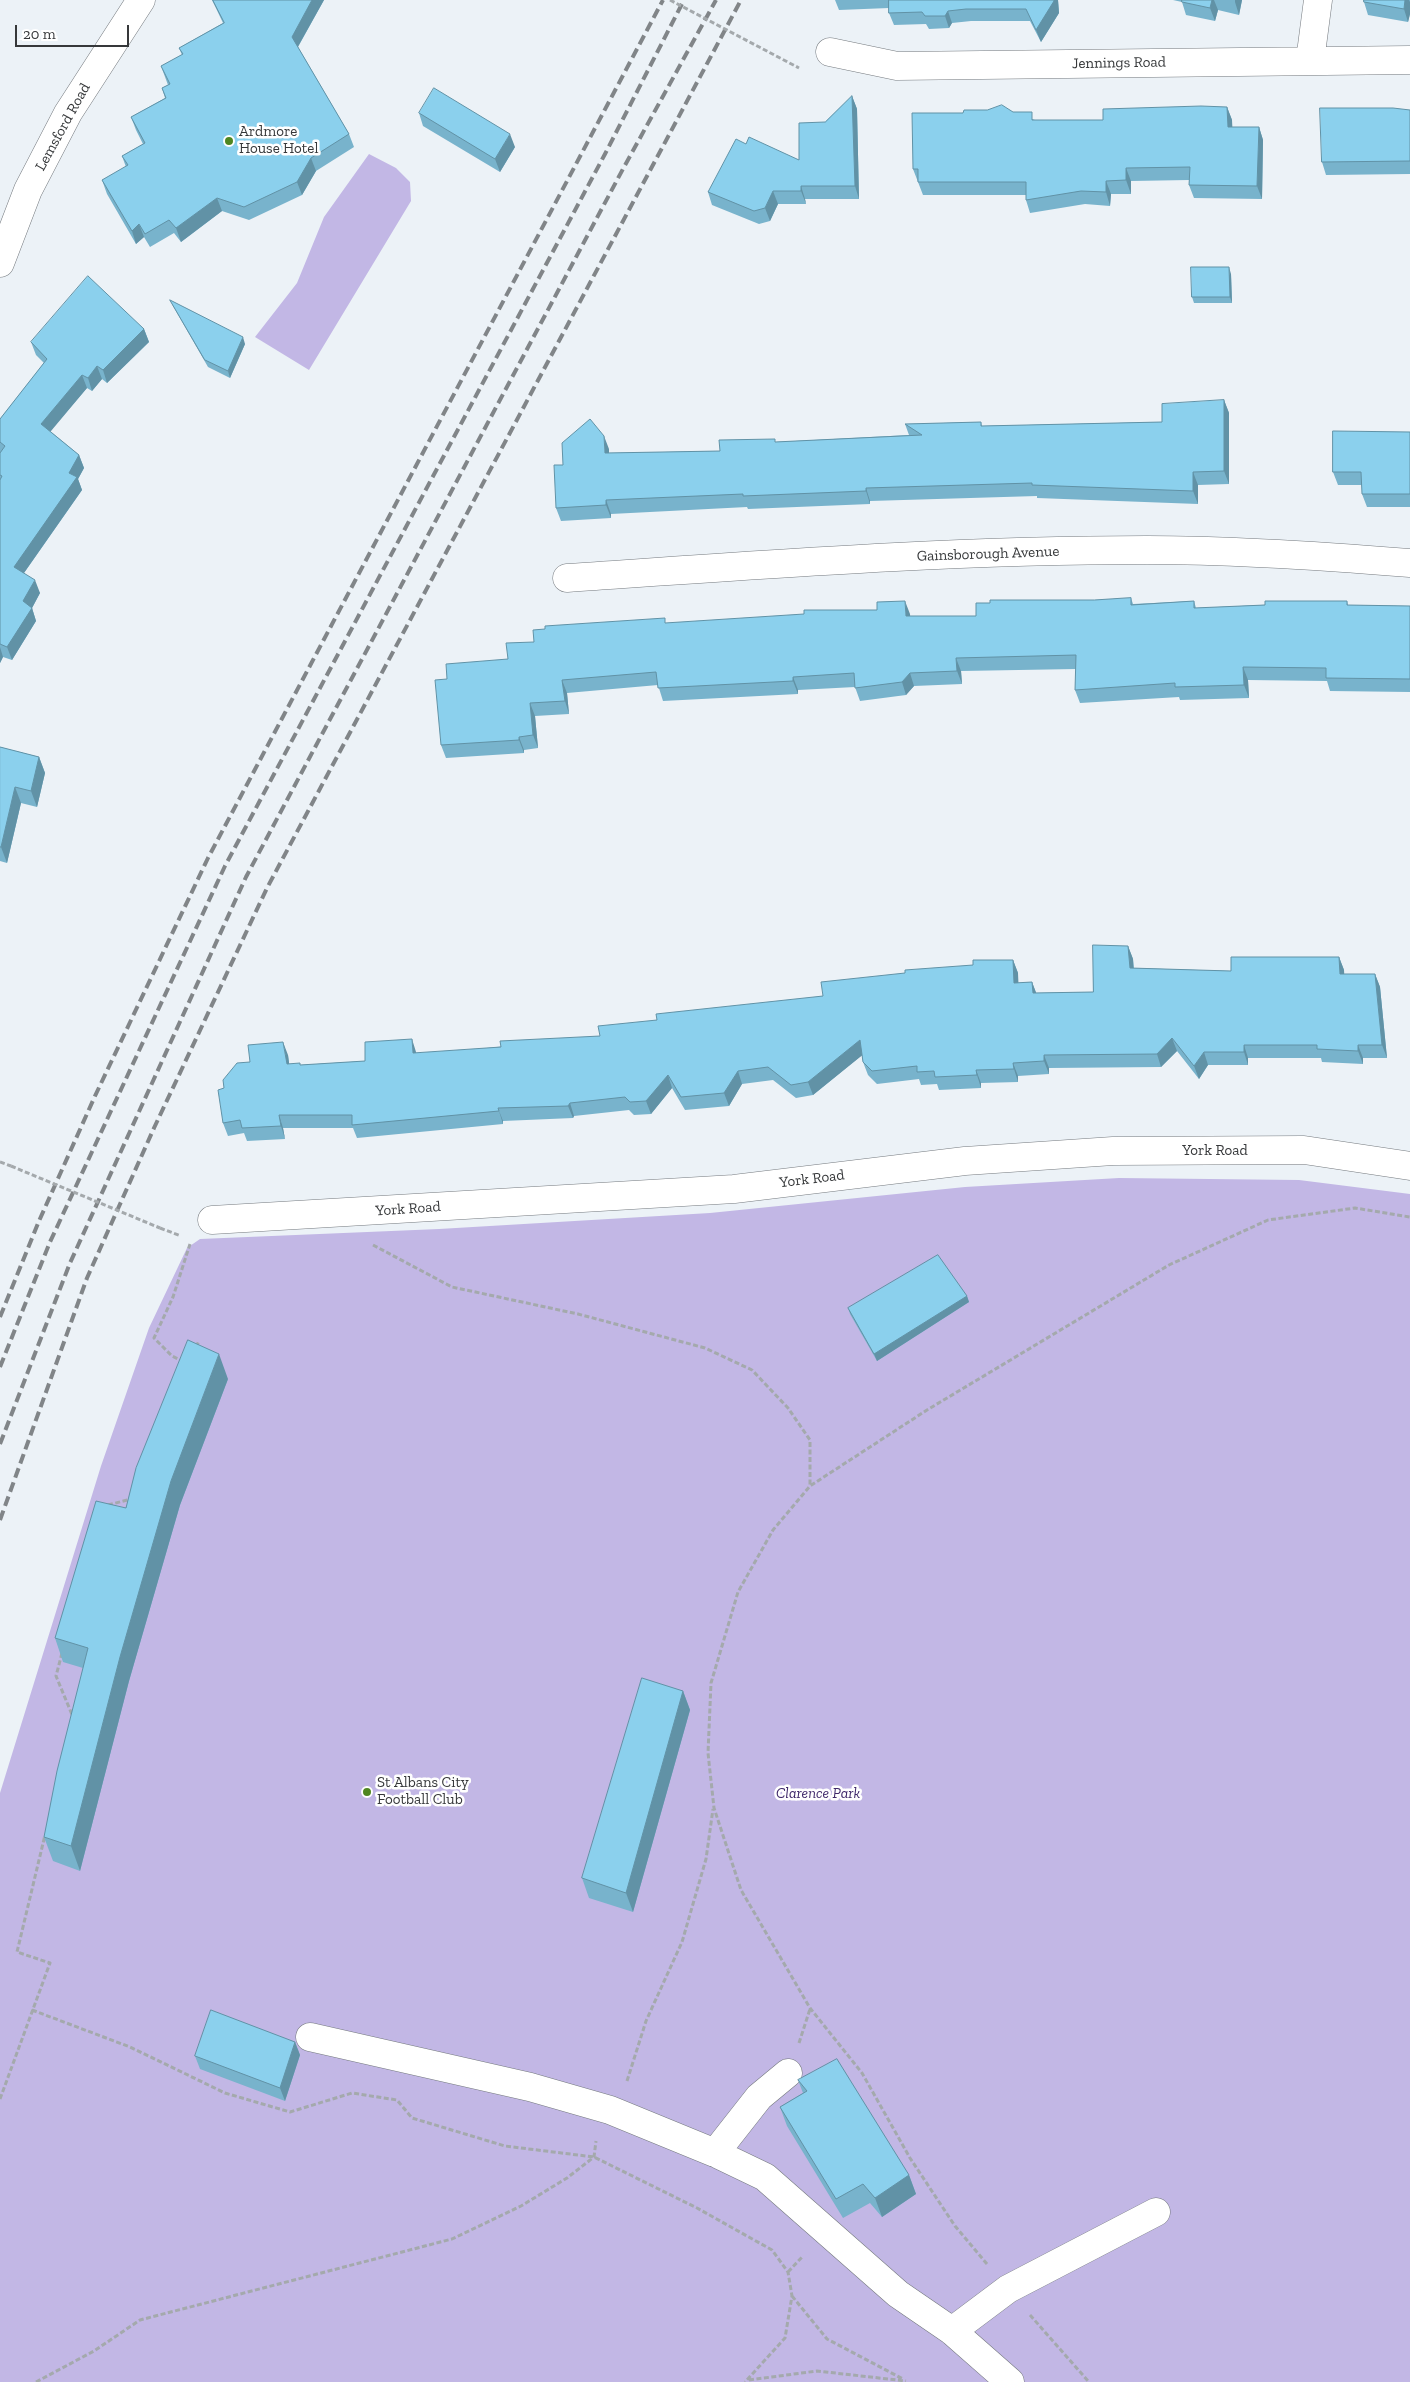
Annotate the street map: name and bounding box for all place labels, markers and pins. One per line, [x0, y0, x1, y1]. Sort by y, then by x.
place label: Ardmore House Hotel [239, 123, 318, 158]
marker: Ardmore House Hotel [223, 135, 235, 147]
place label: St Albans City Football Club [377, 1774, 469, 1809]
marker: St Albans City Football Club [361, 1786, 373, 1798]

